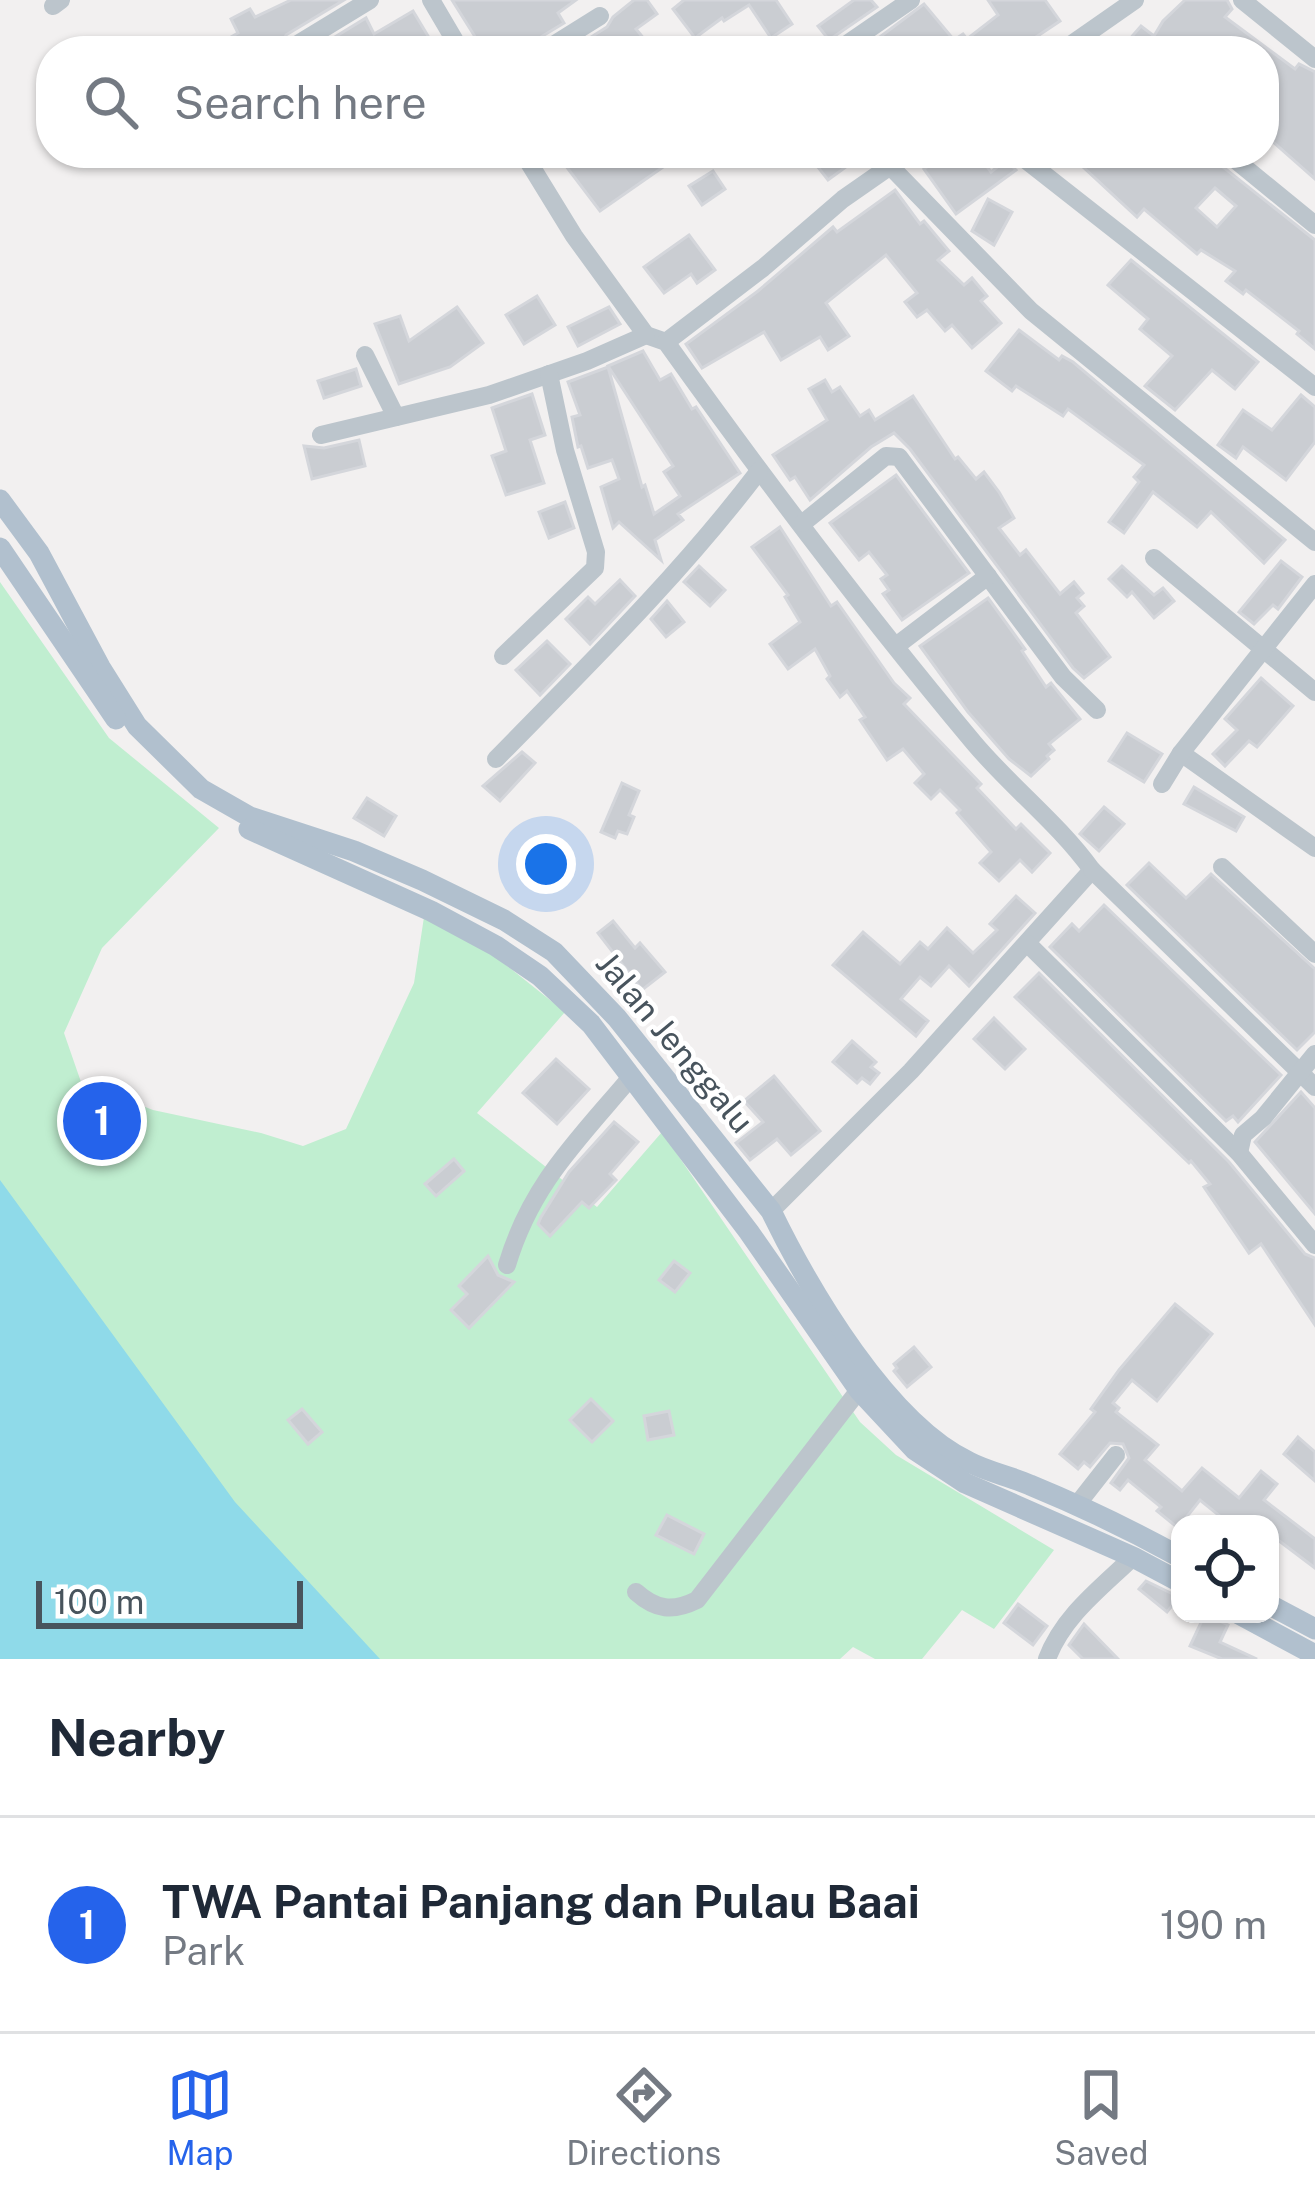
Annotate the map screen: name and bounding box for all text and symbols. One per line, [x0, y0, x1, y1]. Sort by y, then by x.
search box [36, 36, 1279, 168]
icon: search [78, 69, 144, 135]
text: Search here [174, 76, 427, 129]
your location [516, 834, 576, 894]
street label: Jalan Jenggalu [589, 944, 761, 1140]
pin: 1 [63, 1076, 141, 1166]
map controls [1171, 1515, 1279, 1623]
button: locate [1171, 1515, 1279, 1623]
scale bar [36, 1575, 303, 1628]
text: 100 m [54, 1583, 144, 1621]
text: Nearby [48, 1708, 225, 1767]
text: TWA Pantai Panjang dan Pulau Baai [162, 1875, 920, 1928]
text: 1 [79, 1902, 95, 1948]
text: 190 m [1160, 1902, 1267, 1948]
text: Park [162, 1928, 245, 1974]
tab: Map [166, 2062, 233, 2172]
tab: Directions [566, 2062, 721, 2172]
tab: Saved [1054, 2062, 1149, 2172]

